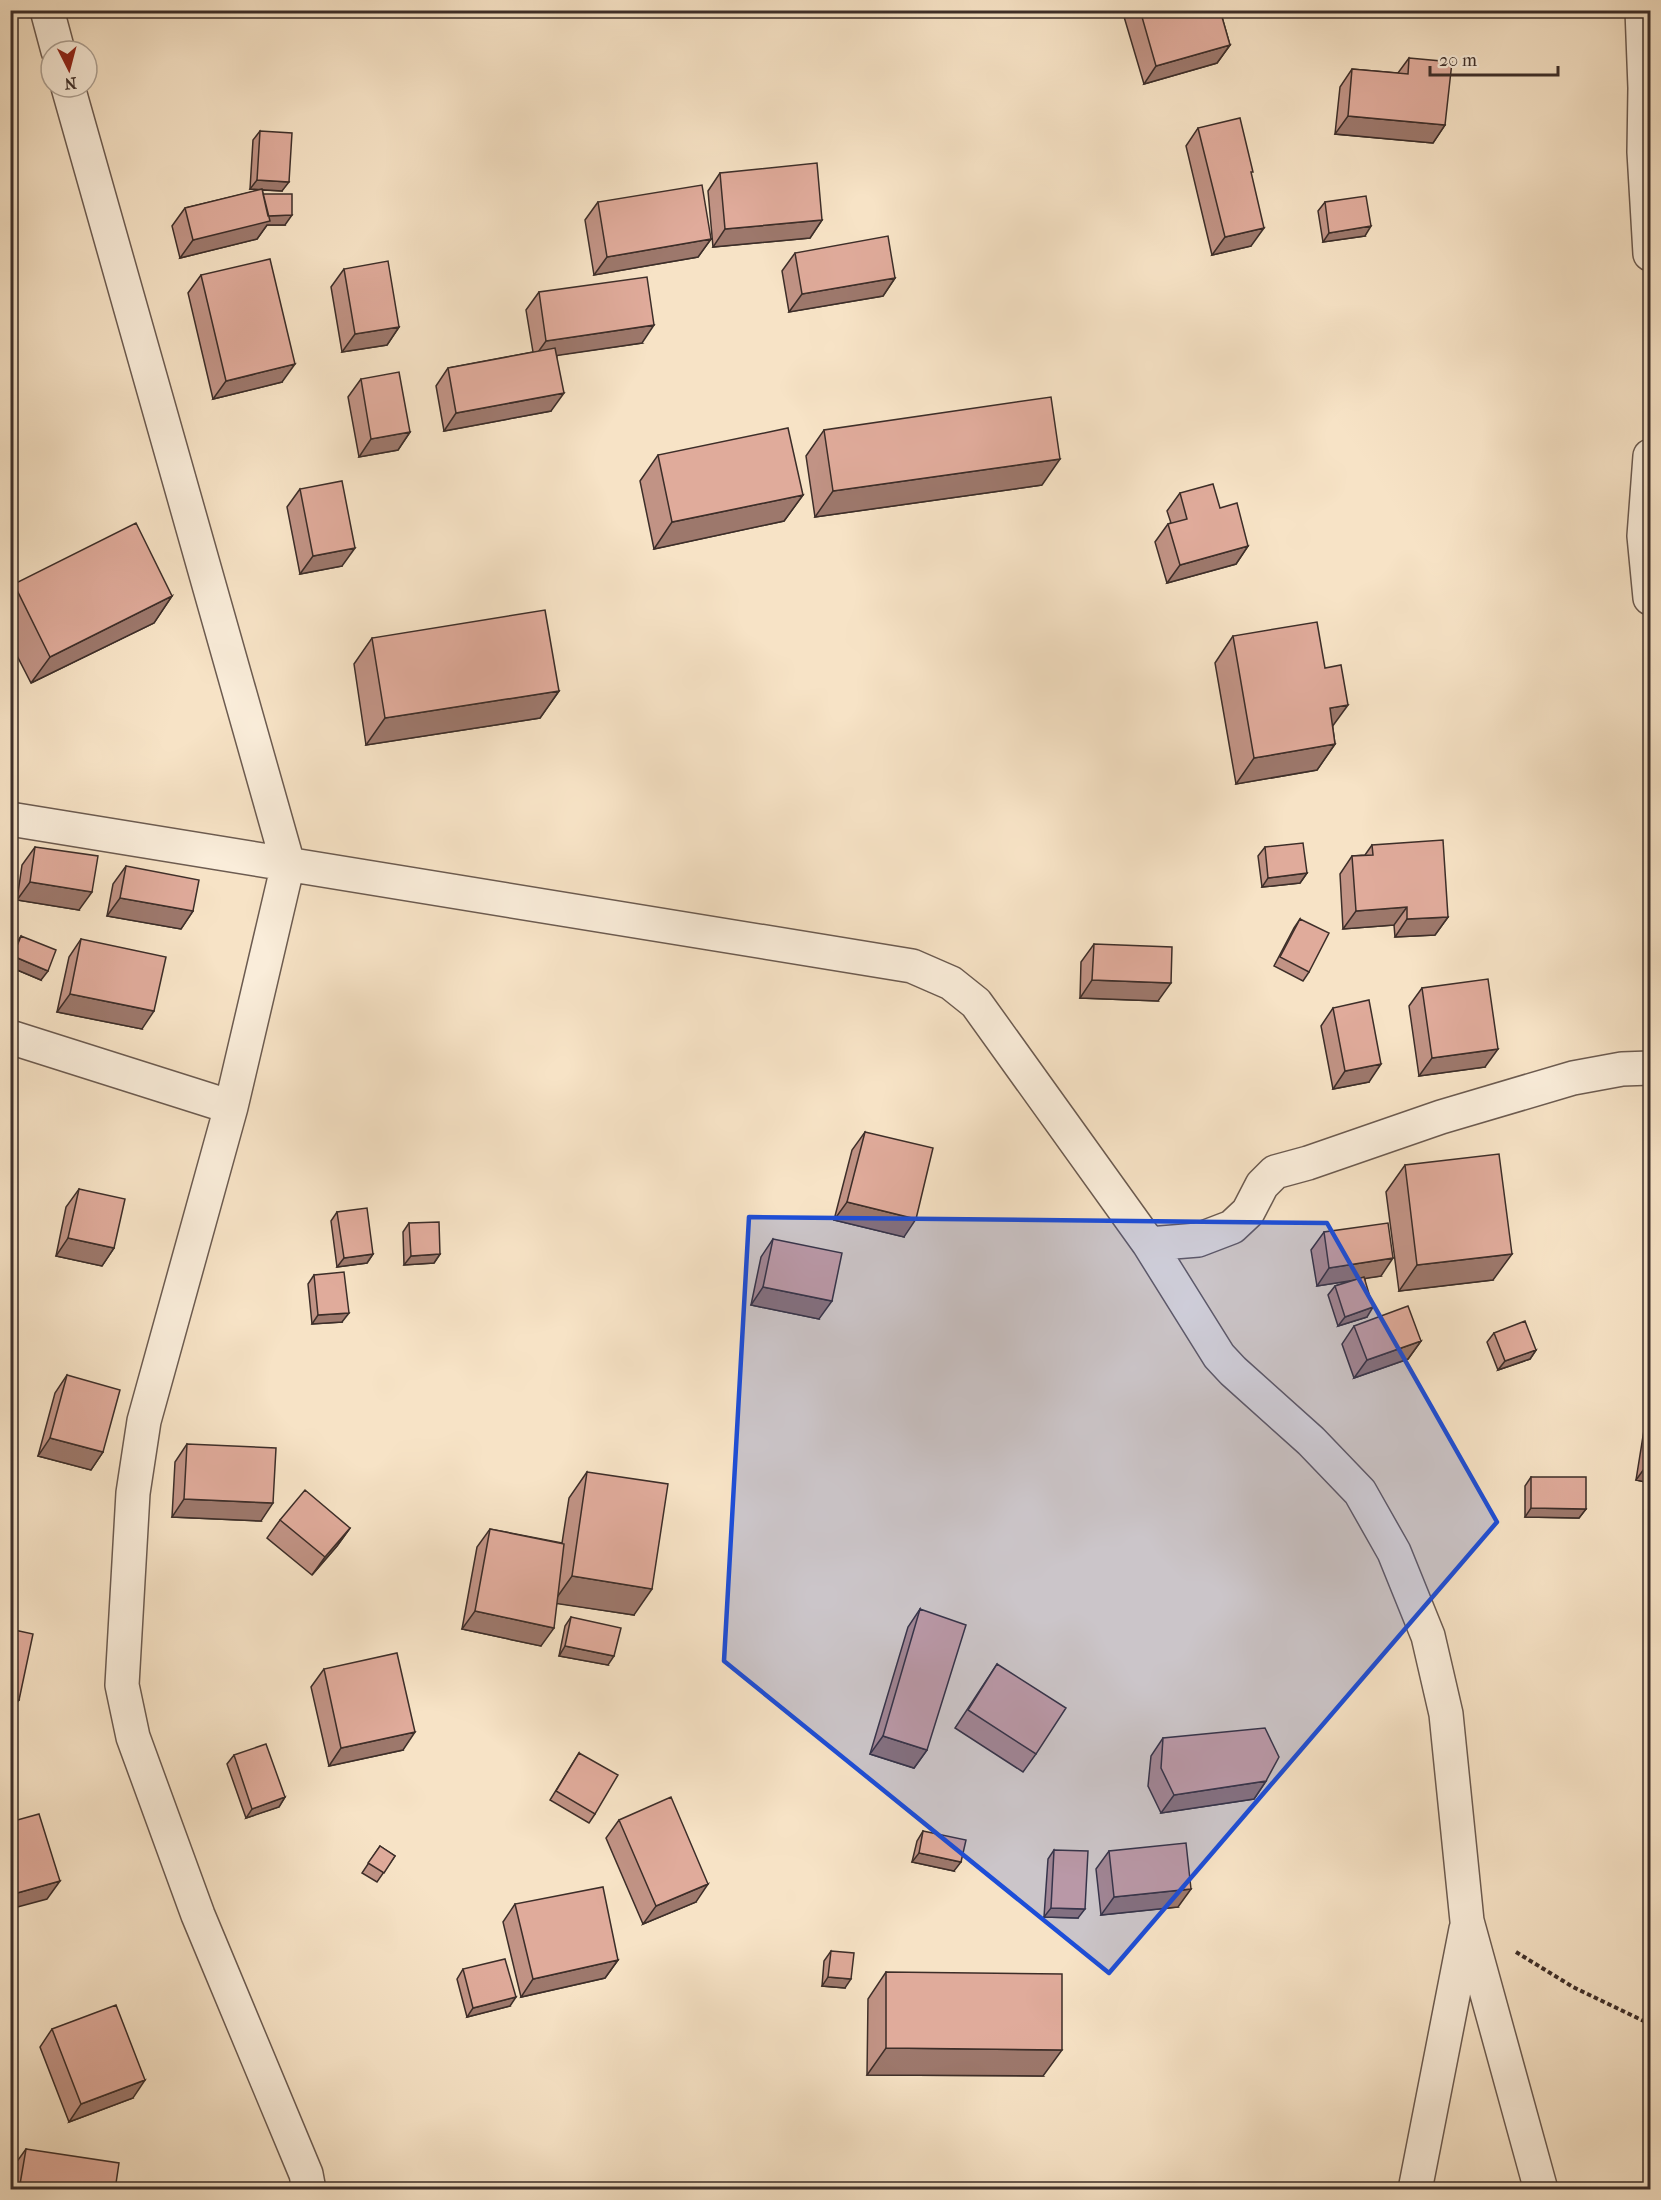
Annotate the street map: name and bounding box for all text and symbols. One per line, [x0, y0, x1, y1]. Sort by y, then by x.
north arrow [39, 39, 99, 99]
scale bar [1430, 39, 1558, 77]
text: 20 m [1439, 50, 1477, 71]
text: N [63, 73, 78, 94]

